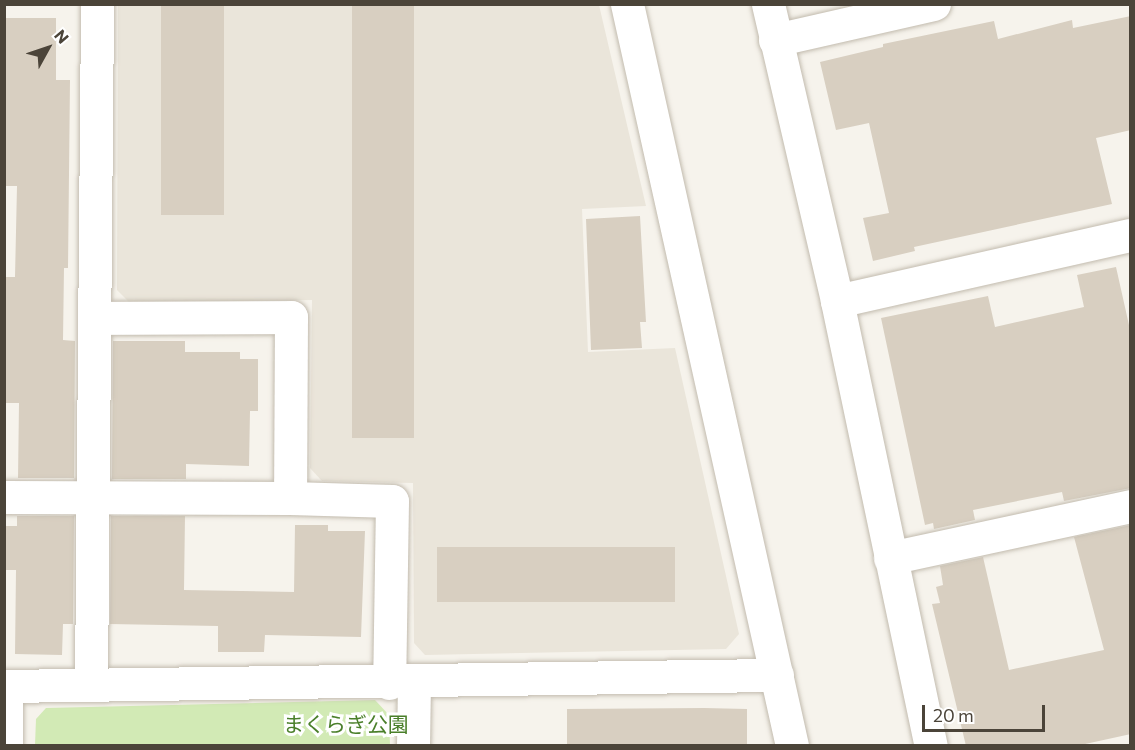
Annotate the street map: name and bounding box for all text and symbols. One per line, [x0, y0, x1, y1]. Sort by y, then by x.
north arrow [18, 18, 78, 78]
text: N [51, 25, 73, 47]
scale bar [925, 693, 1048, 731]
text: 20 m [933, 704, 974, 726]
park label: まくらぎ公園 [283, 711, 409, 737]

